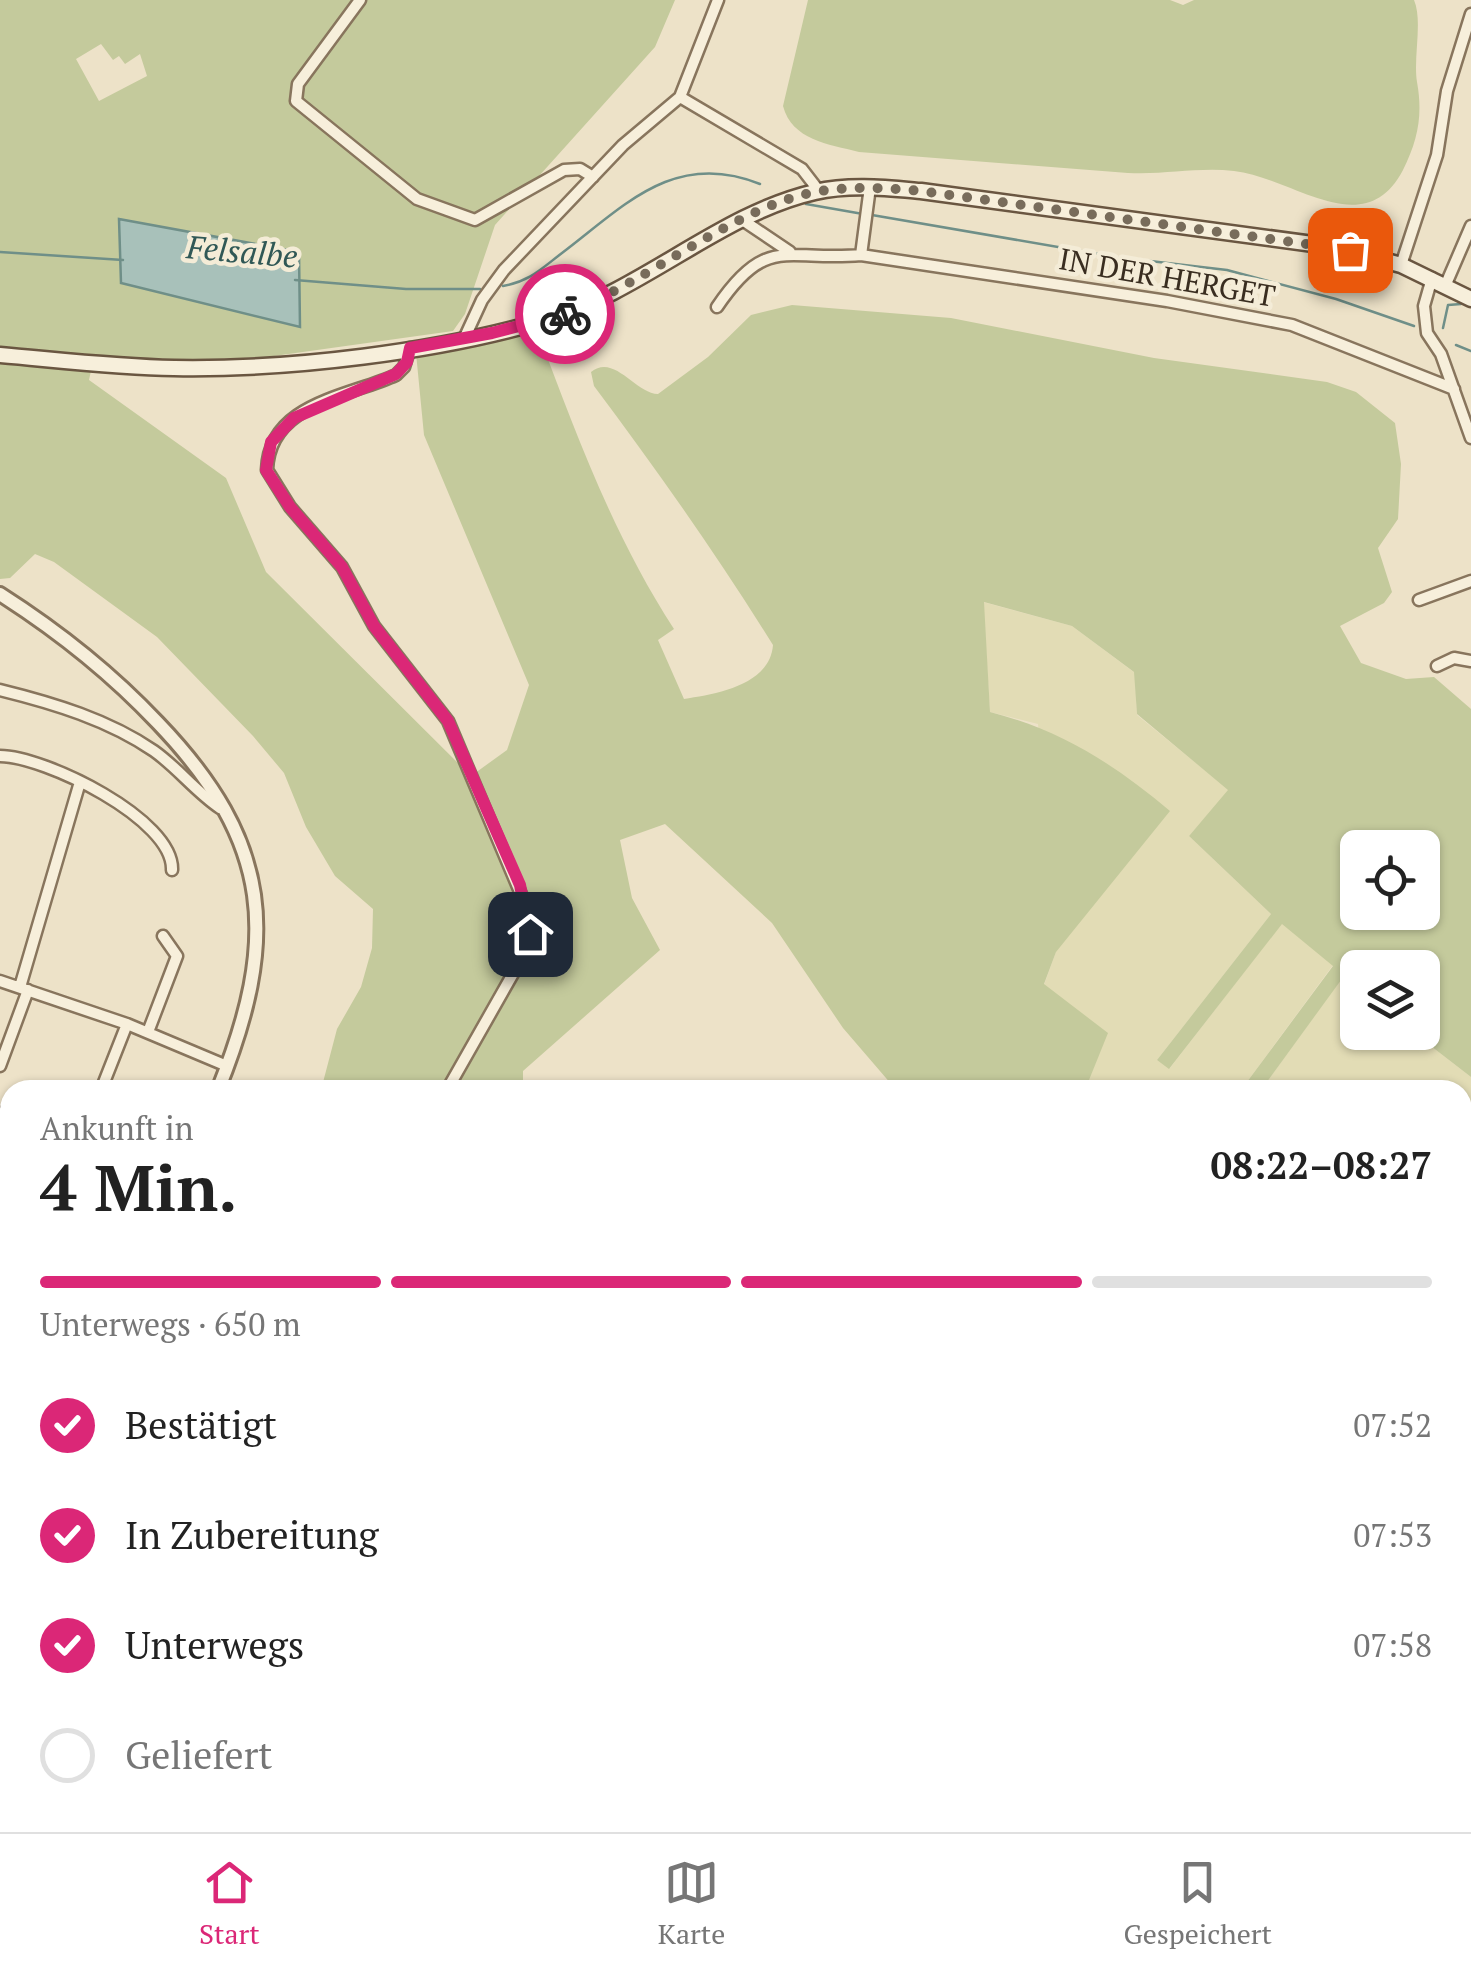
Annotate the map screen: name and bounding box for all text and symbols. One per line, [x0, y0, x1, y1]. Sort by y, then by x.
pin [1308, 208, 1393, 293]
icon: bag [1323, 223, 1378, 278]
water label: Felsalbe [184, 225, 299, 277]
street label: IN DER HERGET [1056, 238, 1279, 316]
courier [515, 264, 615, 364]
icon: bike [538, 287, 593, 342]
map controls [1340, 830, 1440, 1050]
button: locate [1340, 830, 1440, 930]
pin [488, 892, 573, 977]
icon: home [503, 907, 558, 962]
button: layers [1340, 950, 1440, 1050]
text: Ankunft in [40, 1107, 194, 1149]
text: 08:22–08:27 [1210, 1140, 1432, 1190]
text: 4 Min. [40, 1143, 237, 1230]
text: Unterwegs · 650 m [40, 1303, 301, 1345]
icon: check [40, 1398, 95, 1453]
text: Bestätigt [125, 1400, 277, 1450]
text: 07:52 [1353, 1404, 1432, 1446]
icon: check [40, 1508, 95, 1563]
text: In Zubereitung [125, 1510, 379, 1560]
text: 07:53 [1353, 1514, 1432, 1556]
icon: check [40, 1618, 95, 1673]
text: Unterwegs [125, 1620, 304, 1670]
text: 07:58 [1353, 1624, 1432, 1666]
text: Geliefert [125, 1730, 272, 1780]
tab: Start [199, 1855, 260, 1952]
tab: Karte [658, 1855, 725, 1952]
tab: Gespeichert [1123, 1855, 1272, 1952]

